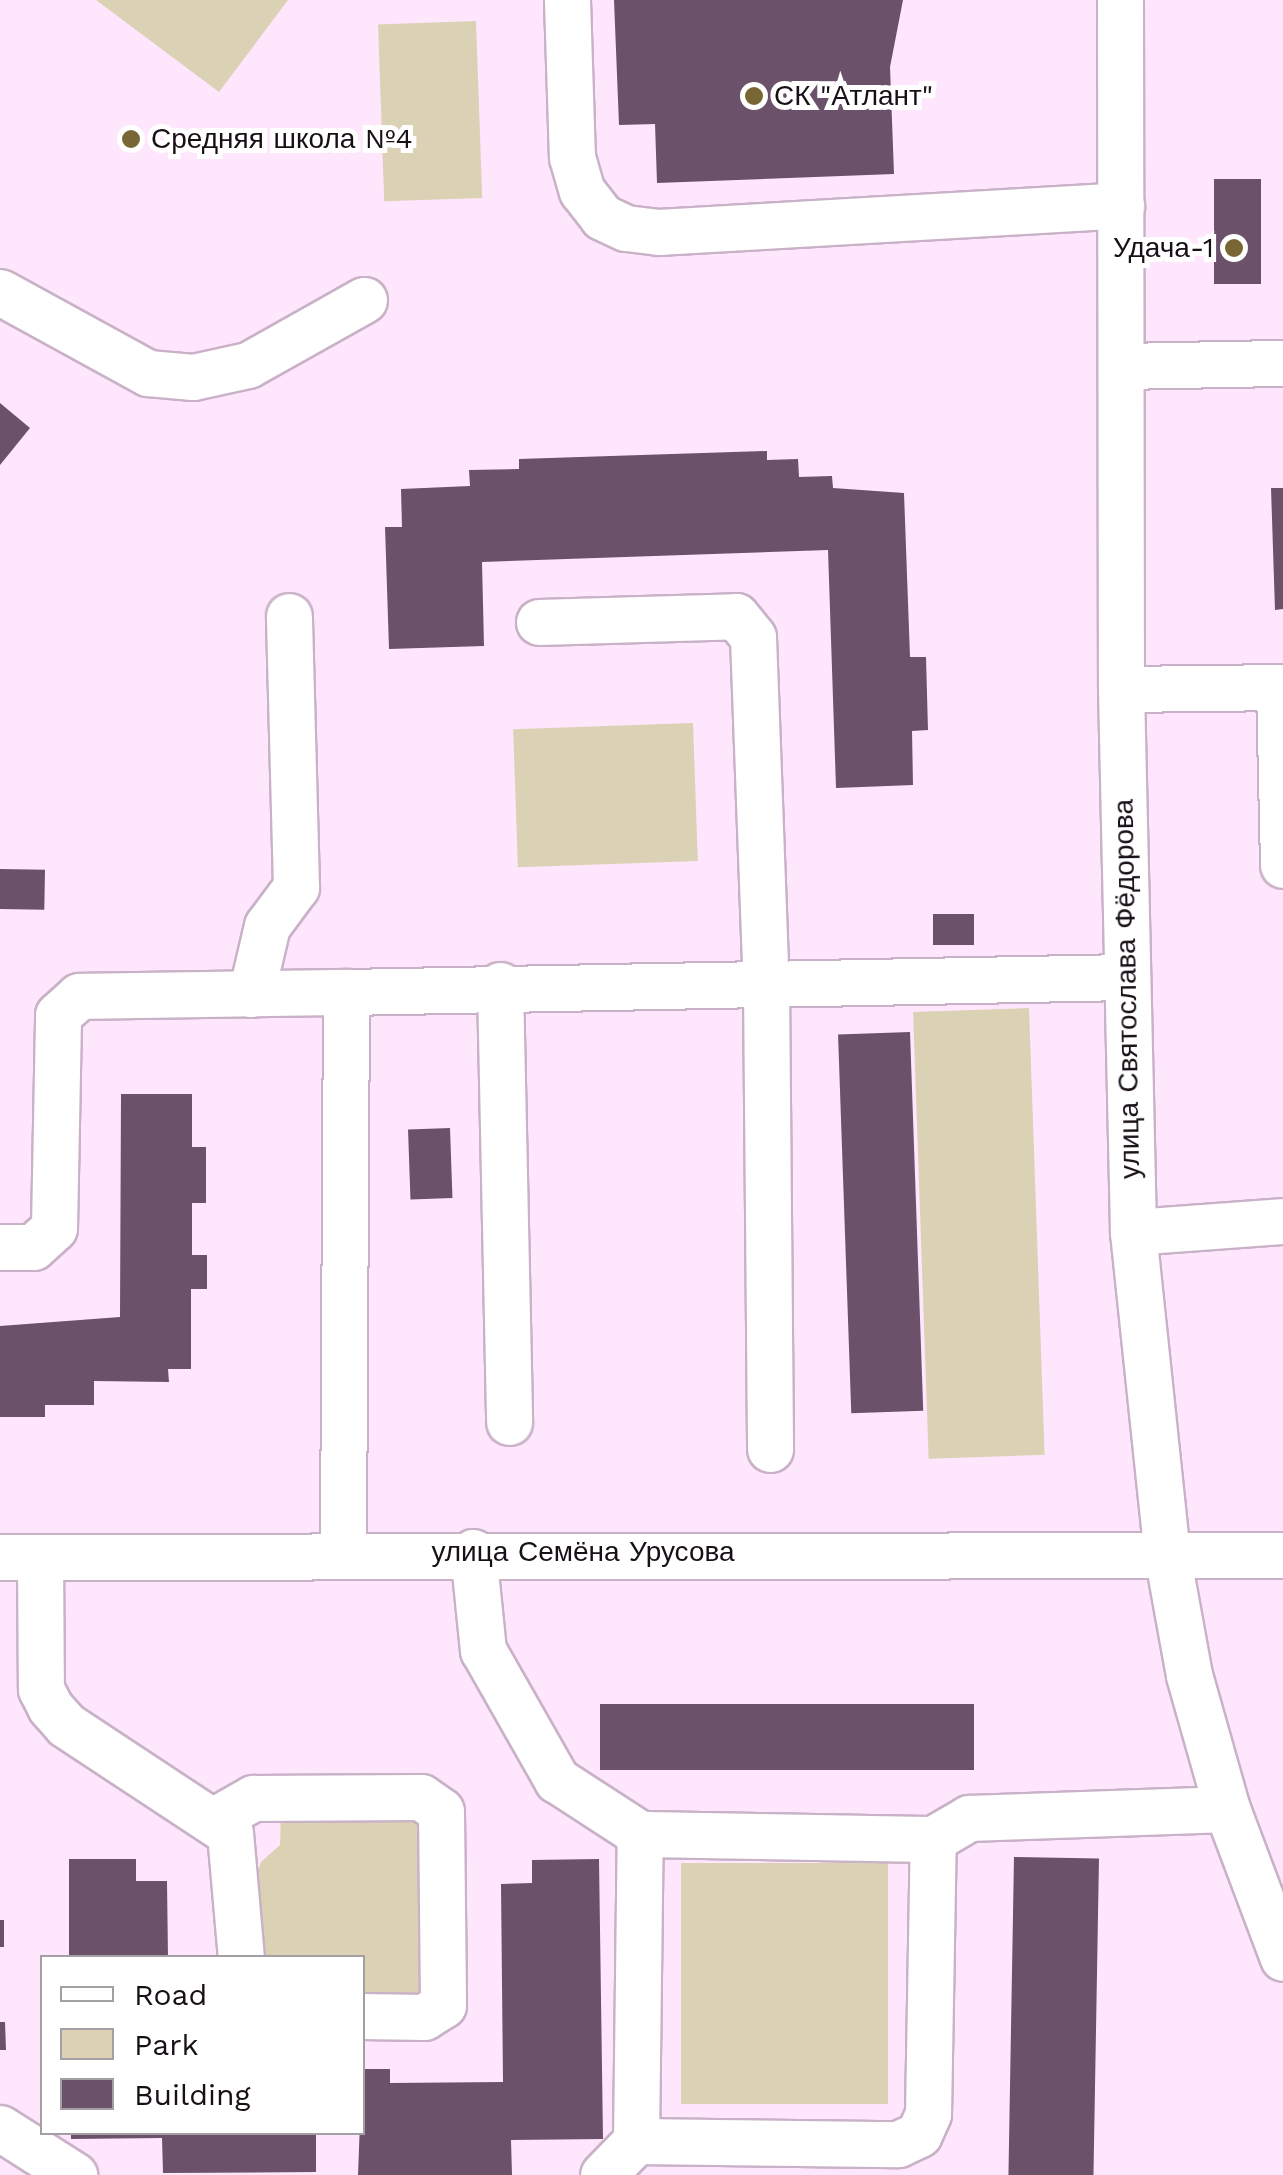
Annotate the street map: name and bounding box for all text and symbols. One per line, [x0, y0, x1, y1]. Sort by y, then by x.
place label: СК "Атлант" [774, 79, 933, 113]
marker: СК "Атлант" [743, 85, 765, 107]
place label: Средняя школа №4 [151, 122, 413, 156]
marker: Средняя школа №4 [120, 128, 142, 150]
place label: Удача-1 [1113, 231, 1214, 265]
marker: Удача-1 [1223, 237, 1245, 259]
street label: улица Святослава Фёдорова [1107, 799, 1147, 1179]
street label: улица Семёна Урусова [431, 1535, 735, 1569]
legend [40, 1955, 365, 2135]
text: Road [134, 1977, 207, 2012]
text: Park [134, 2027, 199, 2062]
text: Building [134, 2077, 251, 2112]

